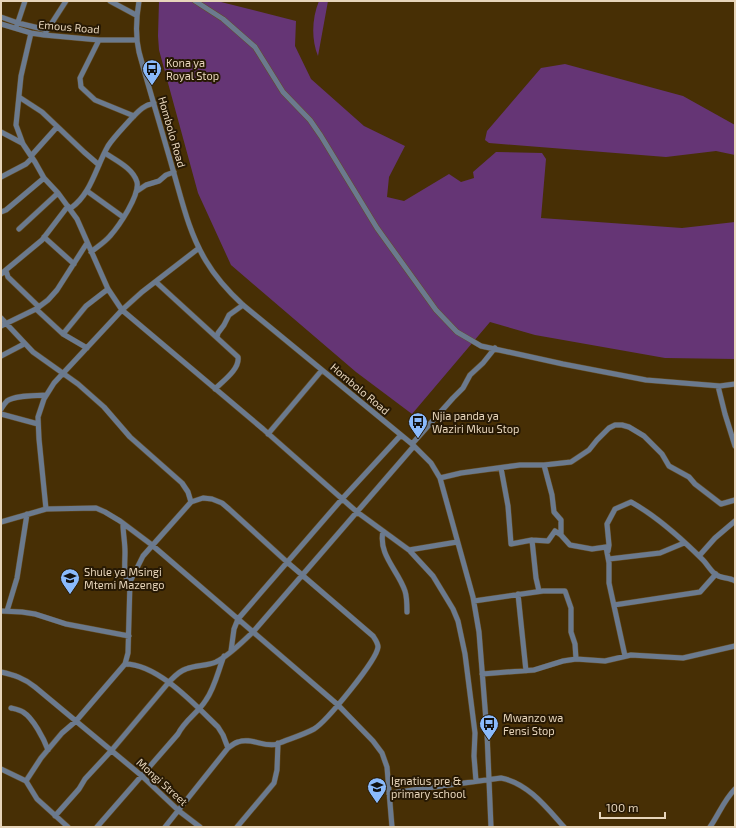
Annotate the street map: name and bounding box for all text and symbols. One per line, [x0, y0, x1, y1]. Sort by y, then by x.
street label: Emous Road [38, 17, 100, 36]
place label: Kona ya Royal Stop [166, 56, 219, 82]
bus stop icon: Kona ya Royal Stop [141, 58, 163, 86]
street label: Hombolo Road [156, 95, 189, 169]
street label: Hombolo Road [328, 360, 392, 417]
place label: Njia panda ya Waziri Mkuu Stop [432, 409, 519, 435]
bus stop icon: Njia panda ya Waziri Mkuu Stop [407, 411, 429, 439]
place label: Shule ya Msingi Mtemi Mazengo [84, 565, 165, 591]
school or university icon: Shule ya Msingi Mtemi Mazengo [59, 567, 81, 595]
place label: Mwanzo wa Fensi Stop [503, 711, 563, 737]
bus stop icon: Mwanzo wa Fensi Stop [478, 713, 500, 741]
street label: Mongi Street [134, 755, 191, 808]
place label: Ignatius pre & primary school [391, 774, 466, 800]
school or university icon: Ignatius pre & primary school [366, 776, 388, 804]
scale bar [600, 794, 665, 820]
text: 100 m [606, 800, 638, 814]

